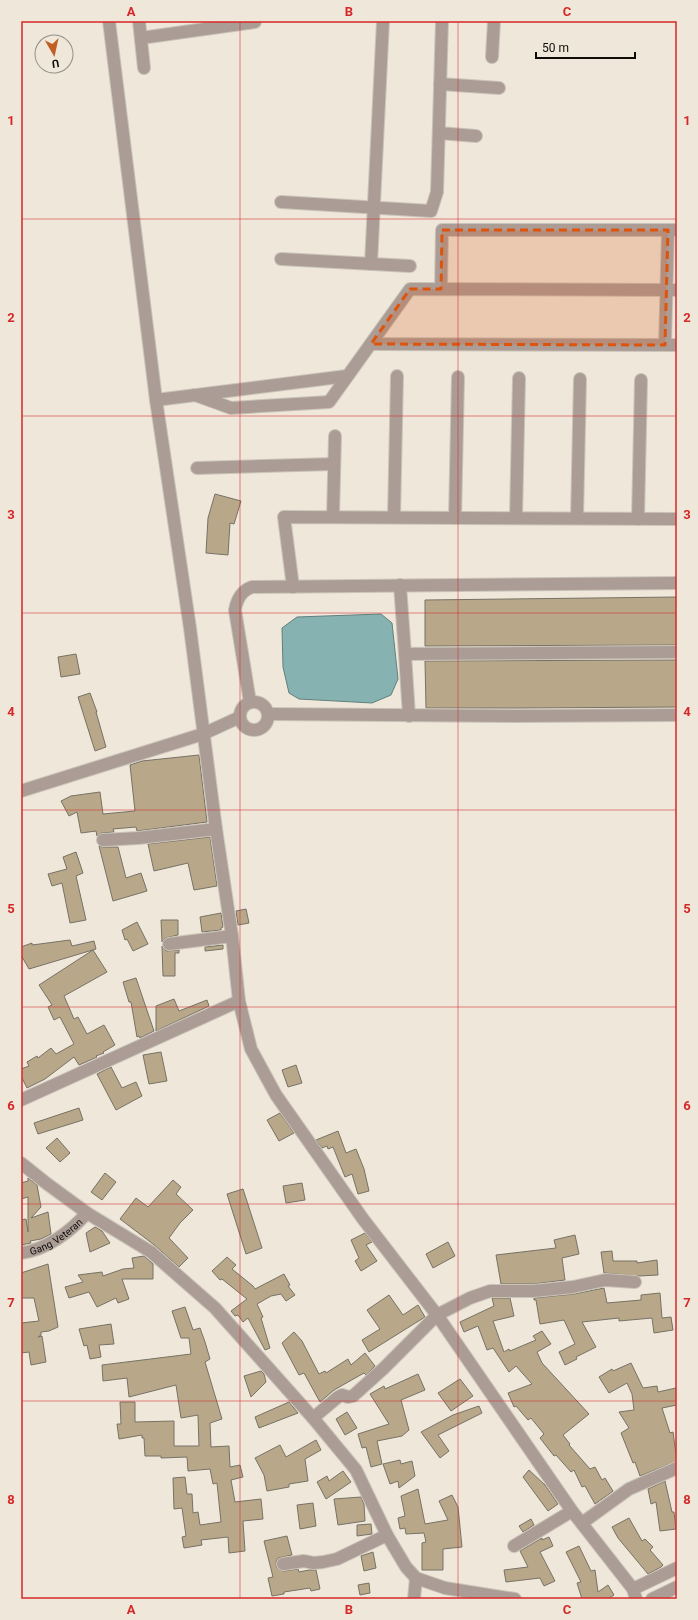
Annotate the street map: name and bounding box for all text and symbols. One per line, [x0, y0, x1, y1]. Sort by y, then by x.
text: A [127, 4, 136, 19]
text: B [345, 4, 353, 19]
text: C [563, 4, 572, 19]
north arrow [34, 34, 74, 74]
scale bar [536, 34, 635, 60]
text: 50 m [542, 41, 569, 55]
text: U [51, 56, 60, 70]
text: 1 [7, 113, 15, 128]
text: 1 [683, 113, 691, 128]
text: 2 [7, 310, 15, 325]
text: 2 [683, 310, 691, 325]
text: 3 [7, 507, 15, 522]
text: 3 [683, 507, 691, 522]
text: 4 [7, 704, 15, 719]
text: 4 [683, 704, 691, 719]
text: 5 [7, 901, 15, 916]
text: 5 [683, 901, 691, 916]
text: 6 [7, 1098, 15, 1113]
text: 6 [683, 1098, 691, 1113]
street label: Gang Veteran [28, 1216, 84, 1257]
text: 7 [7, 1295, 15, 1310]
text: 7 [683, 1295, 691, 1310]
text: 8 [7, 1492, 15, 1507]
text: 8 [683, 1492, 691, 1507]
text: A [127, 1602, 136, 1617]
text: B [345, 1602, 353, 1617]
text: C [563, 1602, 572, 1617]

